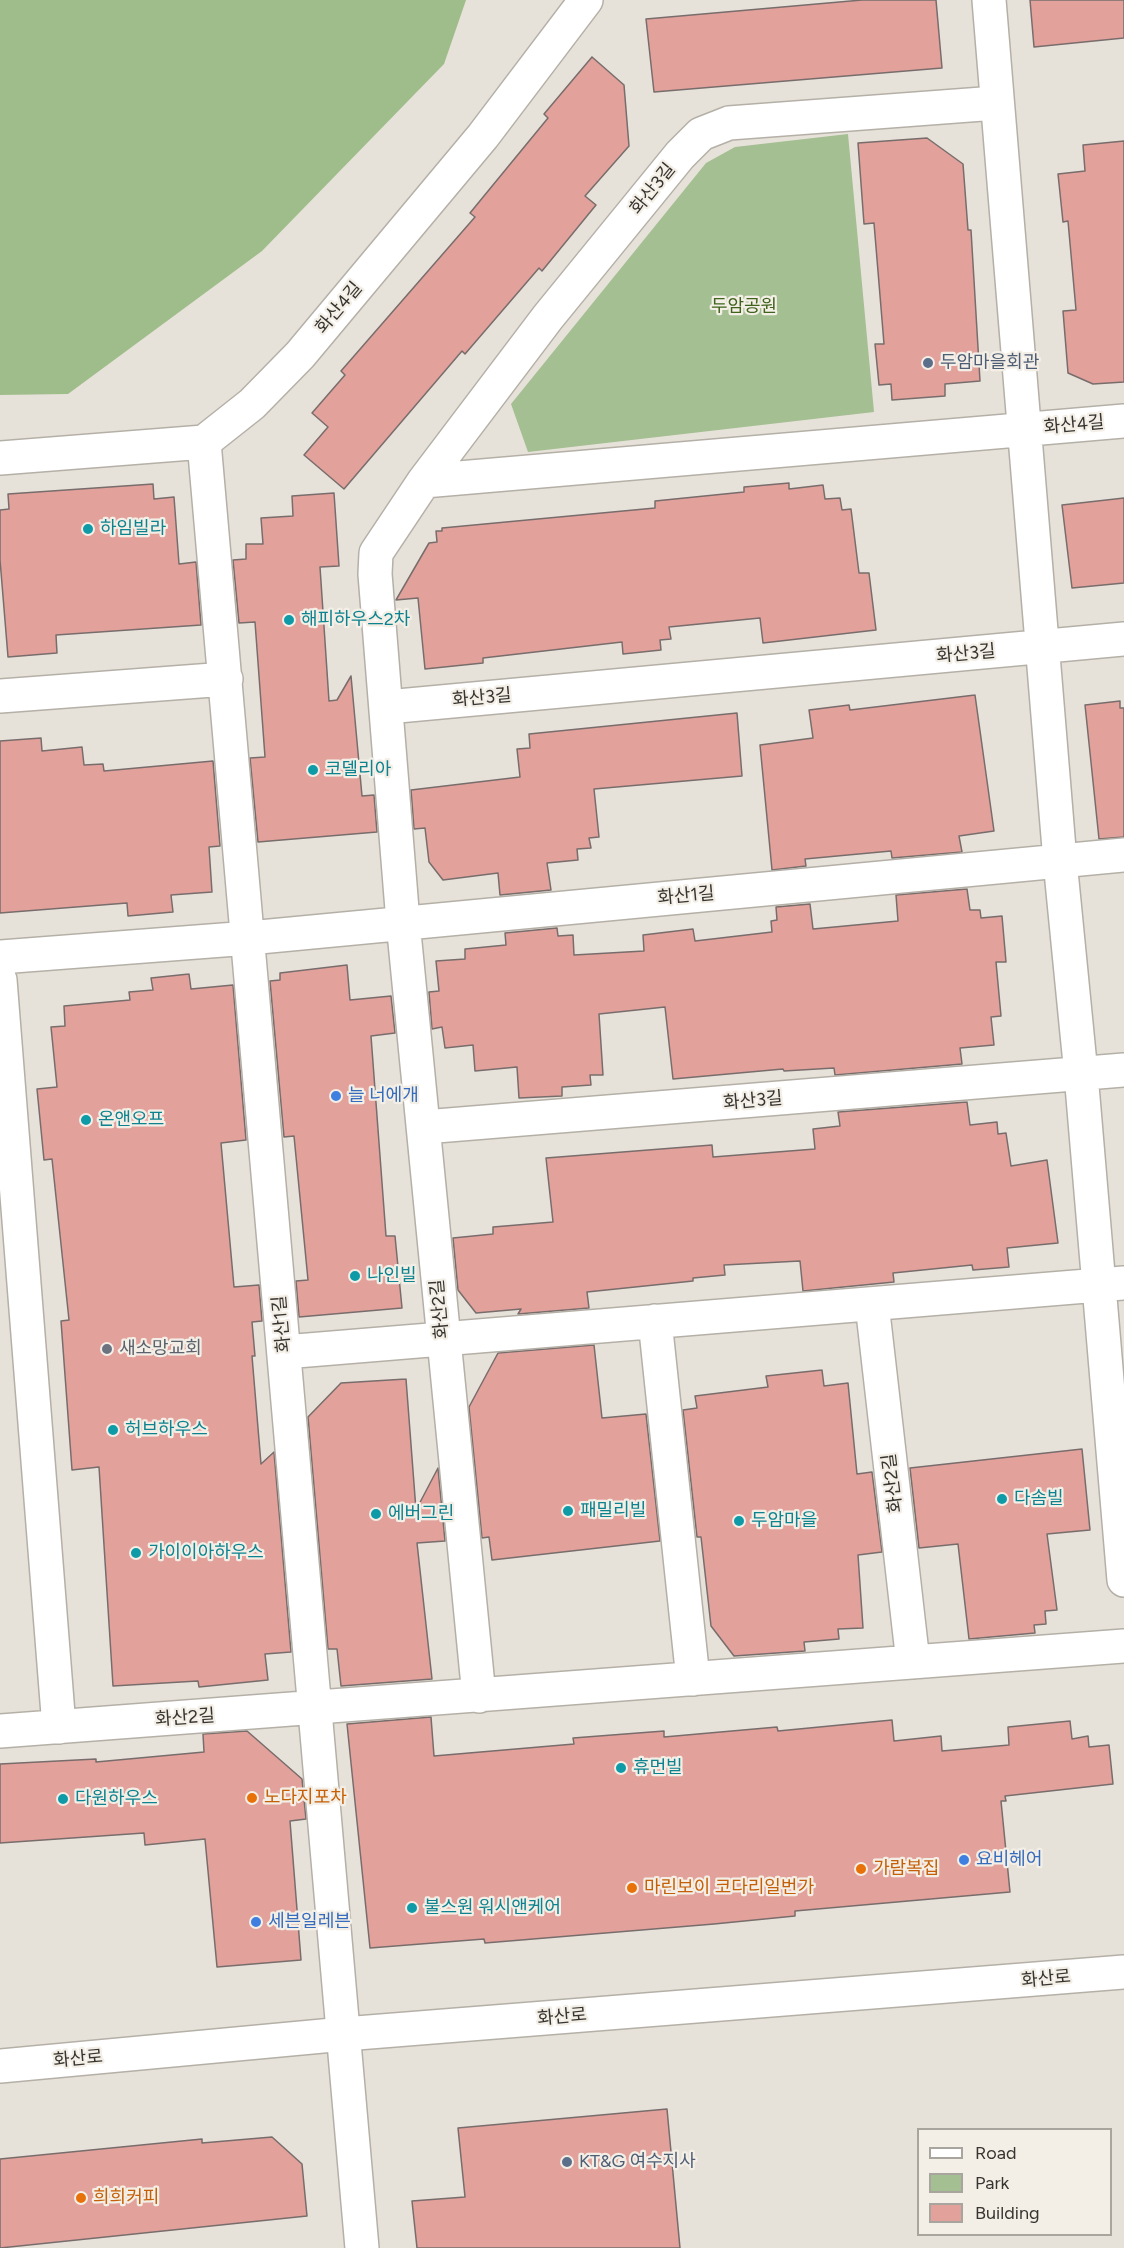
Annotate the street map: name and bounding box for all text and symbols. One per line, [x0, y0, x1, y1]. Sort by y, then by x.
street label: 화산3길 [626, 159, 680, 219]
street label: 화산4길 [311, 278, 367, 338]
park label: 두암공원 [711, 296, 777, 318]
place label: 두암마을회관 [940, 352, 1039, 374]
marker: 두암마을회관 [921, 356, 935, 370]
street label: 화산4길 [1043, 412, 1105, 438]
place label: 하임빌라 [100, 518, 166, 540]
marker: 하임빌라 [81, 522, 95, 536]
place label: 해피하우스2차 [301, 609, 410, 631]
marker: 해피하우스2차 [282, 613, 296, 627]
street label: 화산3길 [935, 641, 997, 667]
street label: 화산3길 [451, 685, 513, 711]
place label: 코델리아 [325, 759, 391, 781]
marker: 코델리아 [306, 763, 320, 777]
street label: 화산1길 [657, 883, 715, 909]
place label: 늘 너에개 [348, 1085, 419, 1107]
street label: 화산3길 [722, 1088, 784, 1114]
marker: 늘 너에개 [329, 1089, 343, 1103]
place label: 온앤오프 [98, 1109, 164, 1131]
marker: 온앤오프 [79, 1113, 93, 1127]
place label: 나인빌 [367, 1265, 417, 1287]
marker: 나인빌 [348, 1269, 362, 1283]
street label: 화산2길 [427, 1278, 453, 1340]
street label: 화산1길 [269, 1295, 295, 1353]
place label: 새소망교회 [119, 1338, 202, 1360]
marker: 새소망교회 [100, 1342, 114, 1356]
place label: 허브하우스 [125, 1419, 208, 1441]
marker: 허브하우스 [106, 1423, 120, 1437]
street label: 화산2길 [879, 1452, 907, 1514]
place label: 다솜빌 [1014, 1488, 1064, 1510]
marker: 다솜빌 [995, 1492, 1009, 1506]
place label: 패밀리빌 [580, 1500, 646, 1522]
place label: 에버그린 [388, 1503, 454, 1525]
marker: 패밀리빌 [561, 1504, 575, 1518]
marker: 에버그린 [369, 1507, 383, 1521]
place label: 두암마을 [751, 1510, 817, 1532]
marker: 두암마을 [732, 1514, 746, 1528]
place label: 가이이아하우스 [148, 1542, 264, 1564]
marker: 가이이아하우스 [129, 1546, 143, 1560]
street label: 화산2길 [154, 1705, 216, 1731]
place label: 휴먼빌 [633, 1757, 683, 1779]
marker: 휴먼빌 [614, 1761, 628, 1775]
place label: 노다지포차 [264, 1787, 347, 1809]
place label: 다원하우스 [75, 1788, 158, 1810]
marker: 노다지포차 [245, 1791, 259, 1805]
marker: 다원하우스 [56, 1792, 70, 1806]
place label: 요비헤어 [976, 1849, 1042, 1871]
marker: 요비헤어 [957, 1853, 971, 1867]
place label: 가람복집 [873, 1858, 939, 1880]
marker: 가람복집 [854, 1862, 868, 1876]
place label: 마린보이 코다리일번가 [644, 1877, 814, 1899]
marker: 마린보이 코다리일번가 [625, 1881, 639, 1895]
place label: 불스원 워시앤케어 [424, 1897, 561, 1919]
marker: 불스원 워시앤케어 [405, 1901, 419, 1915]
place label: 세븐일레븐 [268, 1911, 351, 1933]
marker: 세븐일레븐 [249, 1915, 263, 1929]
street label: 화산로 [1020, 1966, 1072, 1992]
street label: 화산로 [536, 2004, 588, 2030]
street label: 화산로 [52, 2046, 104, 2072]
legend [917, 2128, 1112, 2236]
text: Road [975, 2142, 1016, 2164]
place label: KT&G 여수지사 [579, 2151, 696, 2173]
marker: KT&G 여수지사 [560, 2155, 574, 2169]
text: Park [975, 2172, 1009, 2194]
place label: 희희커피 [93, 2187, 159, 2209]
marker: 희희커피 [74, 2191, 88, 2205]
text: Building [975, 2202, 1040, 2224]

